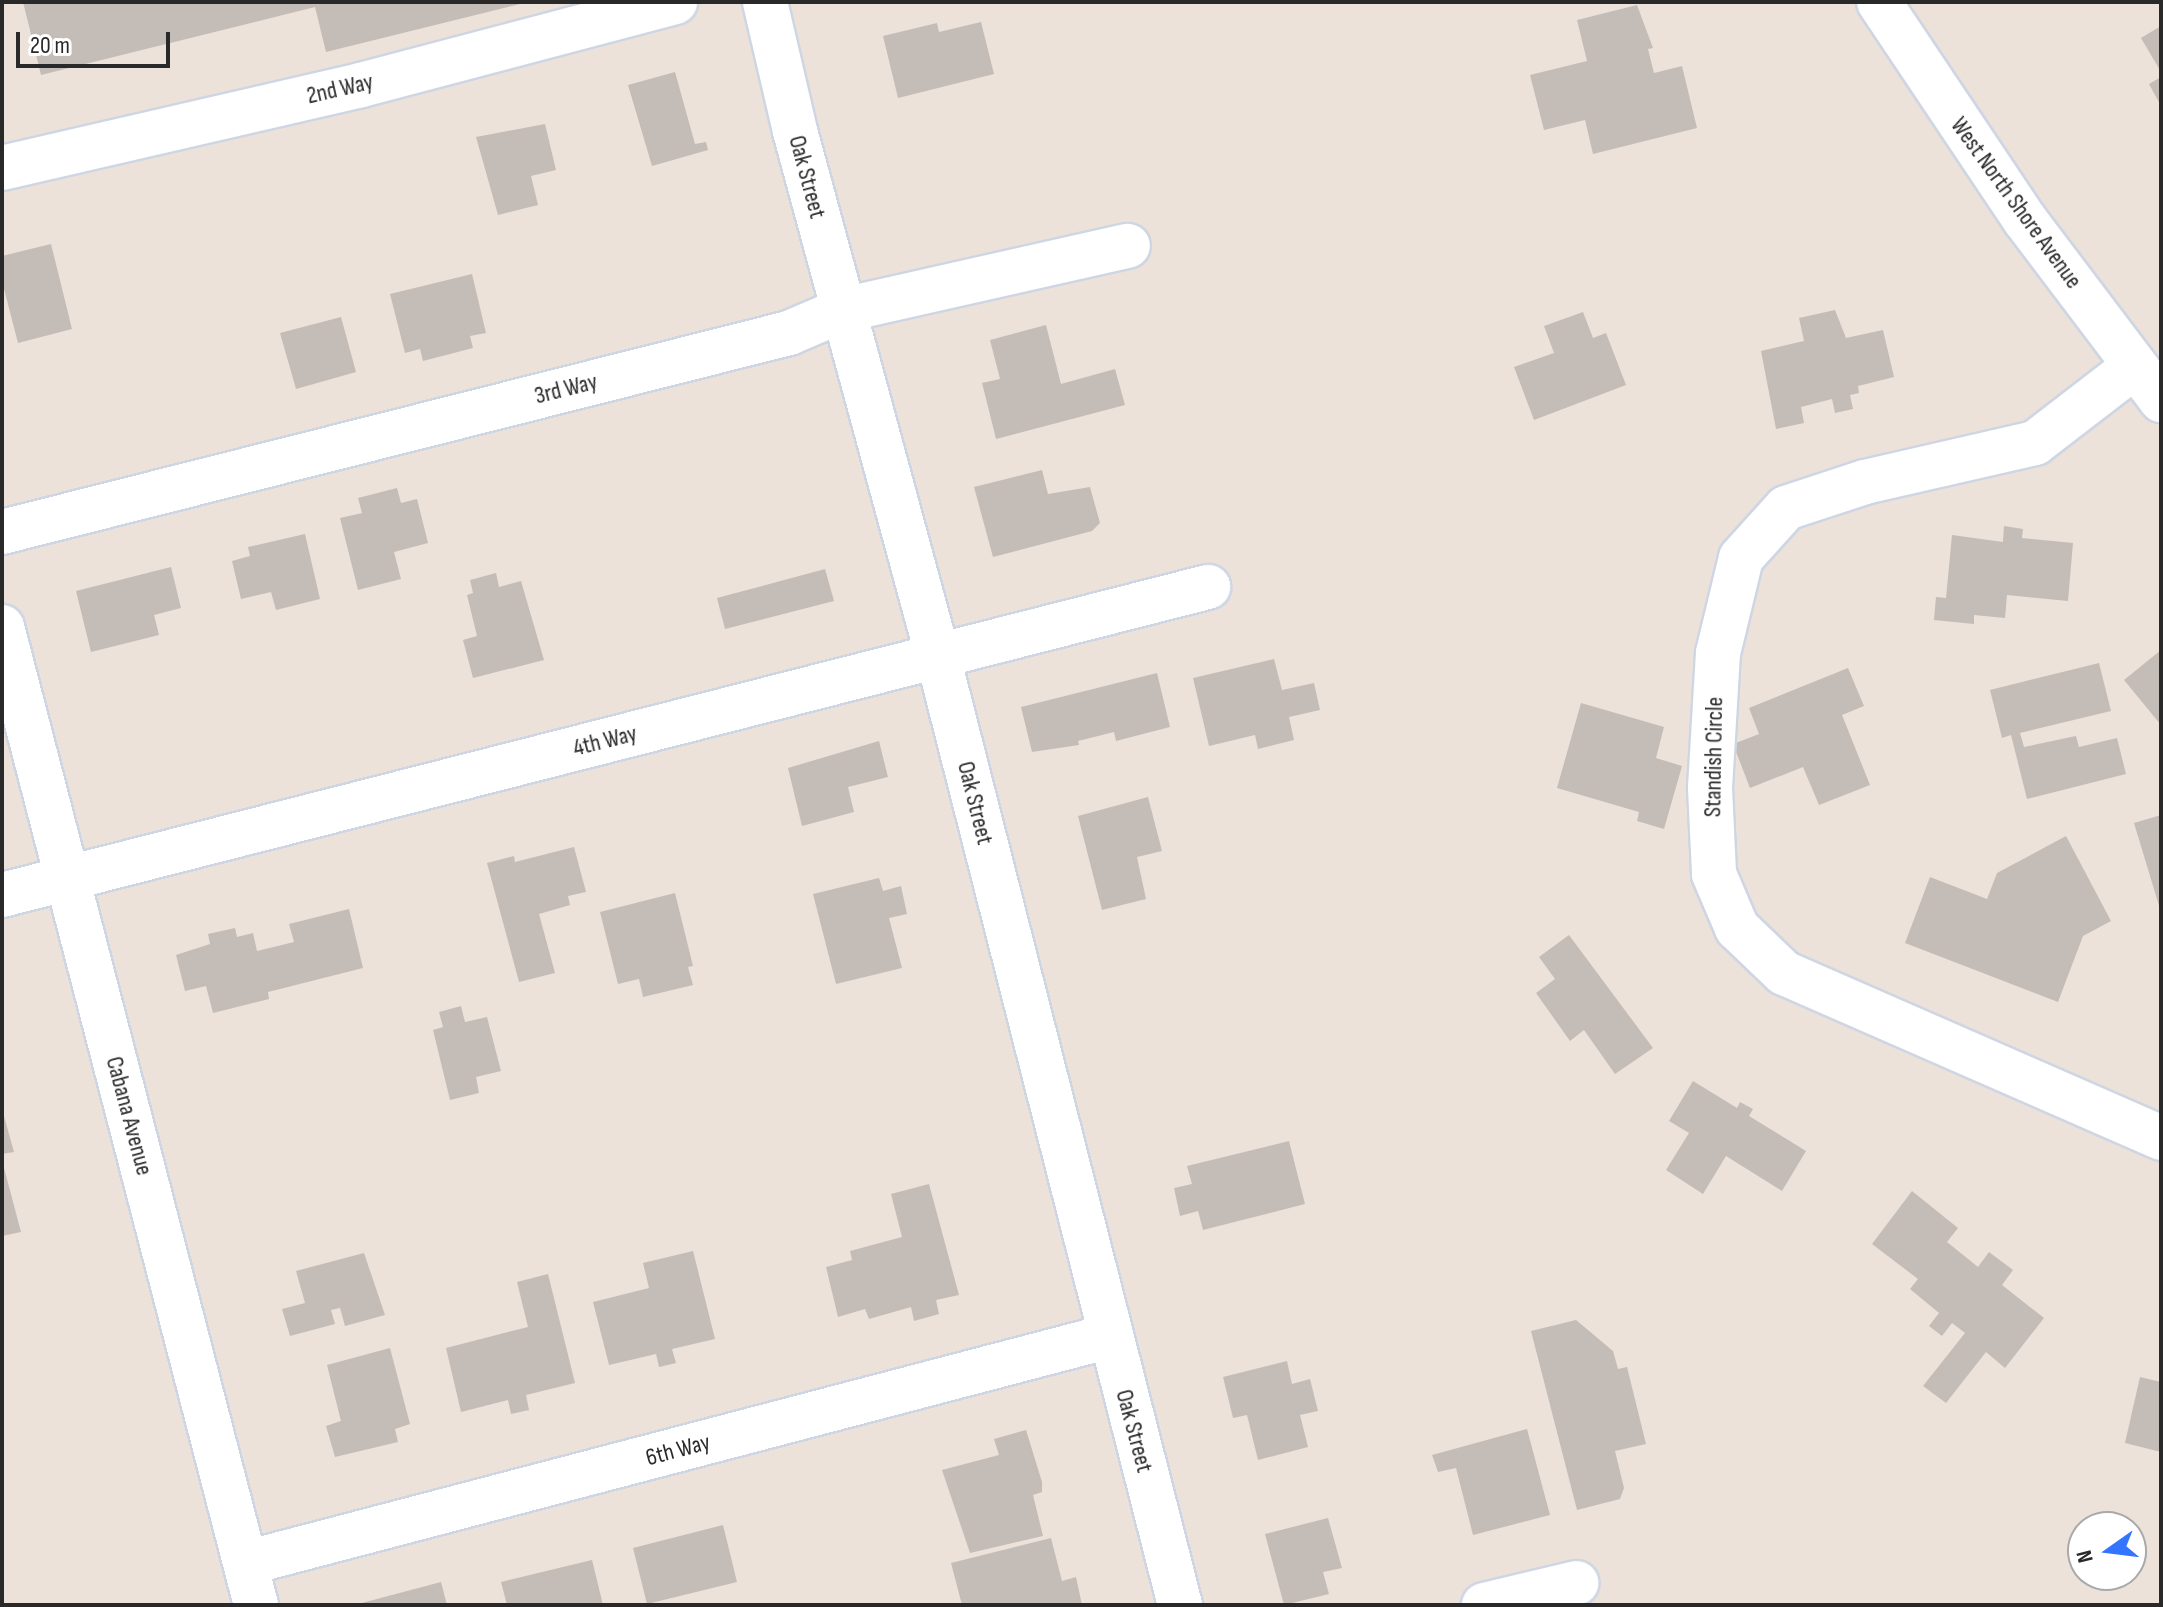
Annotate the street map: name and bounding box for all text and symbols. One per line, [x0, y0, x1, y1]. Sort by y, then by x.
scale bar [20, 16, 174, 66]
text: 20 m [30, 31, 70, 60]
street label: 2nd Way [304, 67, 376, 111]
street label: West North Shore Avenue [1944, 112, 2088, 294]
street label: Oak Street [782, 132, 832, 222]
street label: 3rd Way [532, 367, 600, 411]
street label: Standish Circle [1699, 697, 1729, 817]
street label: 4th Way [570, 719, 640, 763]
street label: Oak Street [951, 759, 999, 847]
street label: Cabana Avenue [99, 1054, 159, 1178]
street label: Oak Street [1109, 1386, 1159, 1476]
street label: 6th Way [643, 1428, 713, 1472]
north arrow [2067, 1511, 2147, 1591]
text: N [2071, 1547, 2100, 1565]

